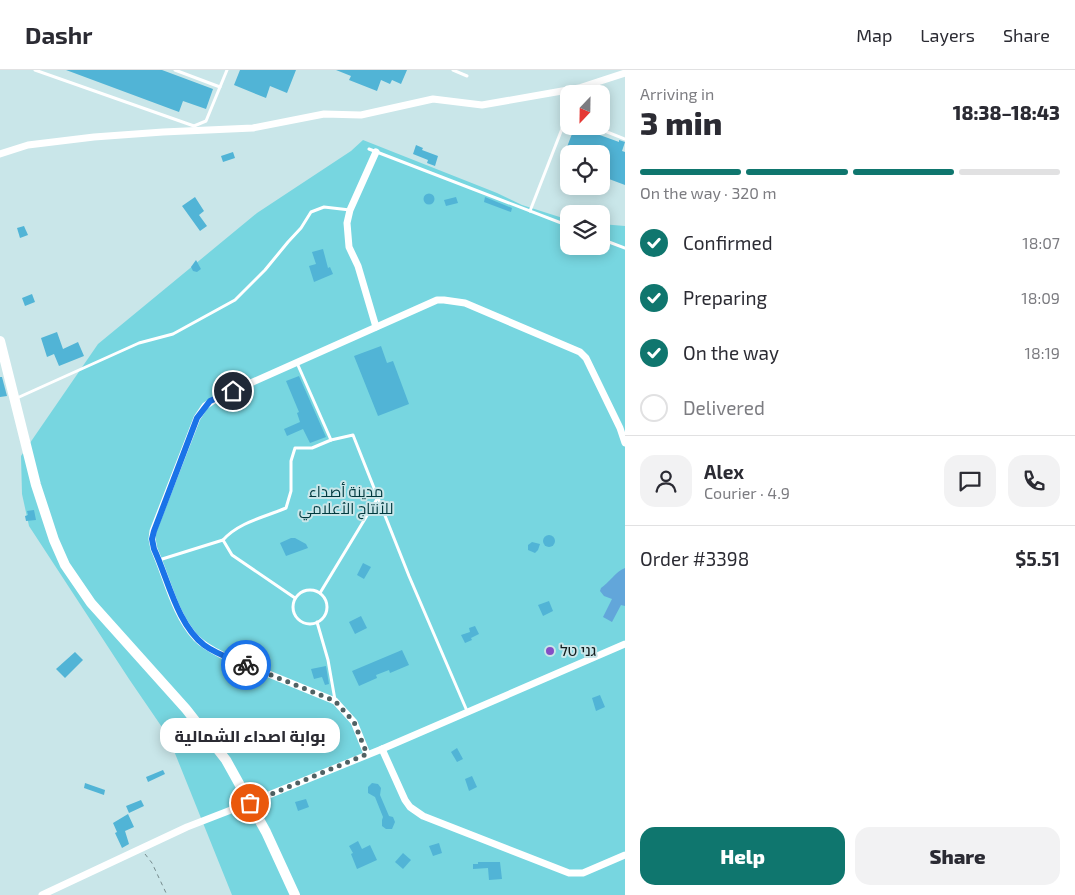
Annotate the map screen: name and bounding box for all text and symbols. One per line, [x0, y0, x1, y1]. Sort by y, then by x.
text: Dashr [25, 20, 93, 49]
text: Map [856, 24, 892, 46]
text: Layers [920, 24, 975, 46]
text: Share [1003, 24, 1050, 46]
text: Arriving in [640, 84, 714, 103]
north arrow [560, 85, 610, 135]
map controls [560, 85, 610, 255]
text: 18:38–18:43 [953, 101, 1060, 124]
text: 3 min [640, 103, 722, 141]
button: locate [560, 145, 610, 195]
text: On the way · 320 m [640, 183, 777, 202]
button: layers [560, 205, 610, 255]
icon: check [640, 229, 668, 257]
text: Confirmed [683, 231, 773, 254]
text: 18:07 [1022, 233, 1060, 252]
icon: check [640, 284, 668, 312]
text: Preparing [683, 286, 767, 309]
text: 18:09 [1021, 288, 1060, 307]
icon: check [640, 339, 668, 367]
text: On the way [683, 341, 779, 364]
text: 18:19 [1025, 343, 1060, 362]
pin [212, 370, 254, 412]
icon: home [219, 377, 247, 405]
text: Delivered [683, 396, 765, 419]
button: person [640, 455, 692, 507]
button: chat [944, 455, 996, 507]
button: phone [1008, 455, 1060, 507]
text: Alex [704, 460, 744, 483]
park label: مدينة أصداء للأنتاج الأعلامي [299, 482, 393, 521]
text: Courier · 4.9 [704, 483, 790, 502]
text: Order #3398 [640, 547, 749, 570]
text: $5.51 [1015, 547, 1060, 570]
courier [221, 640, 271, 690]
place label: גני טל [560, 641, 597, 659]
marker: גני טל [544, 645, 556, 657]
icon: bike [232, 651, 260, 679]
callout: بوابة اصداء الشمالية [160, 718, 340, 753]
text: بوابة اصداء الشمالية [174, 726, 326, 745]
pin [229, 782, 271, 824]
icon: bag [236, 789, 264, 817]
button: Help [640, 827, 845, 885]
button: Share [855, 827, 1060, 885]

